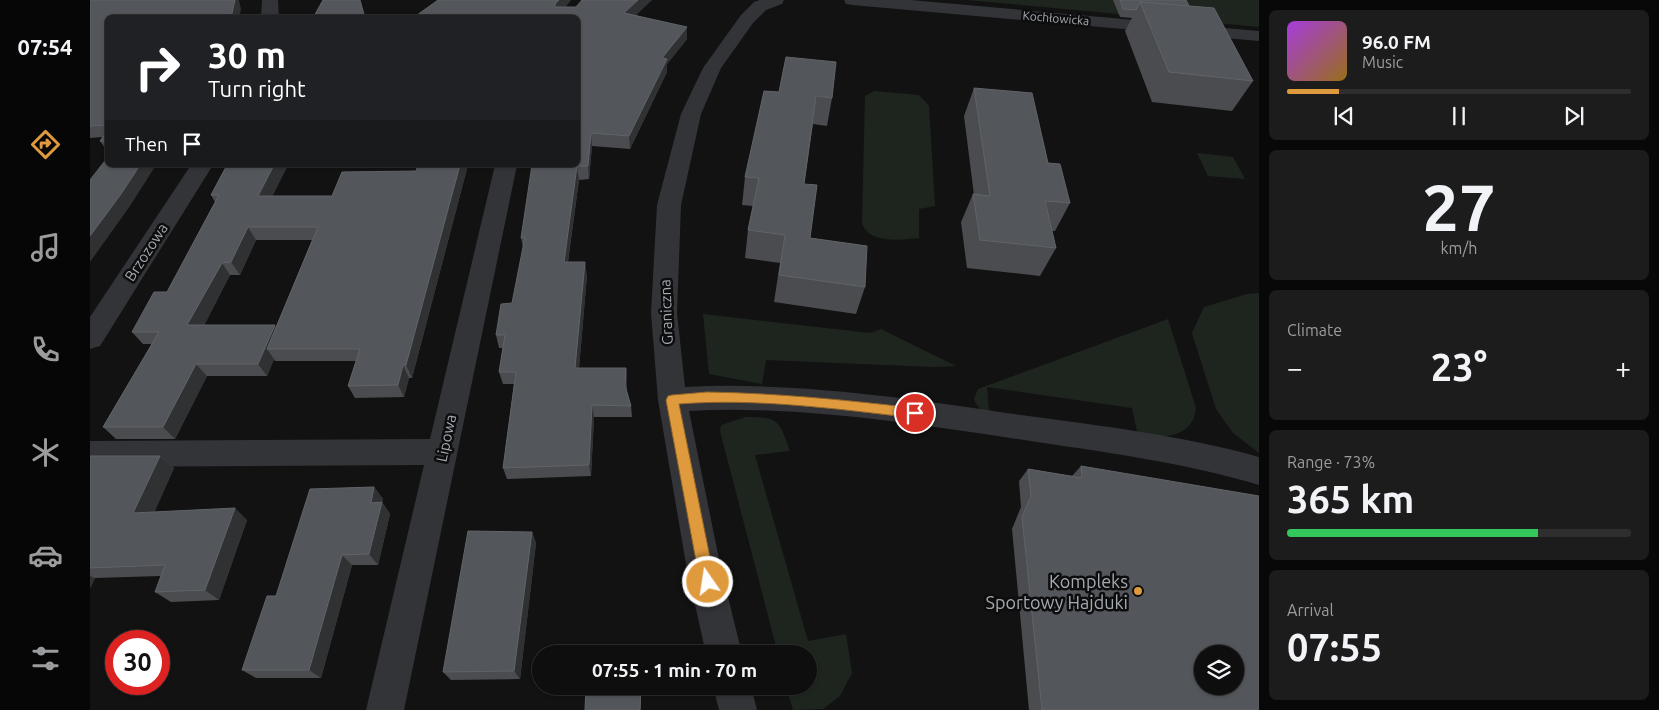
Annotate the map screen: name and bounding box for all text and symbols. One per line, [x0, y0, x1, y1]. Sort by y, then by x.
street label: Kochłowicka [1022, 9, 1090, 27]
text: 96.0 FM [1362, 31, 1431, 53]
text: 07:54 [17, 34, 73, 59]
icon: right [125, 35, 190, 100]
text: 30 m [208, 35, 286, 75]
text: Music [1362, 53, 1403, 71]
text: Turn right [208, 76, 306, 101]
icon: previous [1330, 102, 1358, 130]
icon: pause [1445, 102, 1473, 130]
icon: next [1560, 102, 1588, 130]
icon: directions [28, 127, 63, 162]
icon: arrive [178, 130, 206, 158]
text: Then [125, 133, 168, 155]
text: 27 [1422, 170, 1496, 243]
street label: Brzozowa [121, 220, 171, 284]
icon: music [28, 230, 63, 265]
text: km/h [1441, 239, 1477, 257]
street label: Graniczna [656, 279, 676, 345]
text: Climate [1287, 321, 1342, 339]
icon: phone [28, 332, 63, 367]
text: 23° [1431, 346, 1487, 388]
text: − [1287, 352, 1303, 383]
text: + [1615, 352, 1631, 383]
pin [894, 392, 936, 434]
icon: arrive [901, 399, 929, 427]
street label: Lipowa [433, 413, 459, 463]
icon: climate [28, 435, 63, 470]
text: Range · 73% [1287, 453, 1375, 471]
text: 365 km [1287, 478, 1414, 520]
icon: car [28, 538, 63, 573]
position arrow [681, 555, 733, 607]
place label: Kompleks Sportowy Hajduki [986, 571, 1128, 612]
marker: Kompleks Sportowy Hajduki [1132, 585, 1144, 597]
text: Arrival [1287, 601, 1334, 619]
text: 07:55 [1287, 626, 1382, 668]
speed limit sign: 30 [105, 630, 170, 695]
icon: filters [28, 641, 63, 676]
map controls [1194, 645, 1244, 695]
button: layers [1194, 645, 1244, 695]
text: 07:55 · 1 min · 70 m [592, 659, 757, 681]

